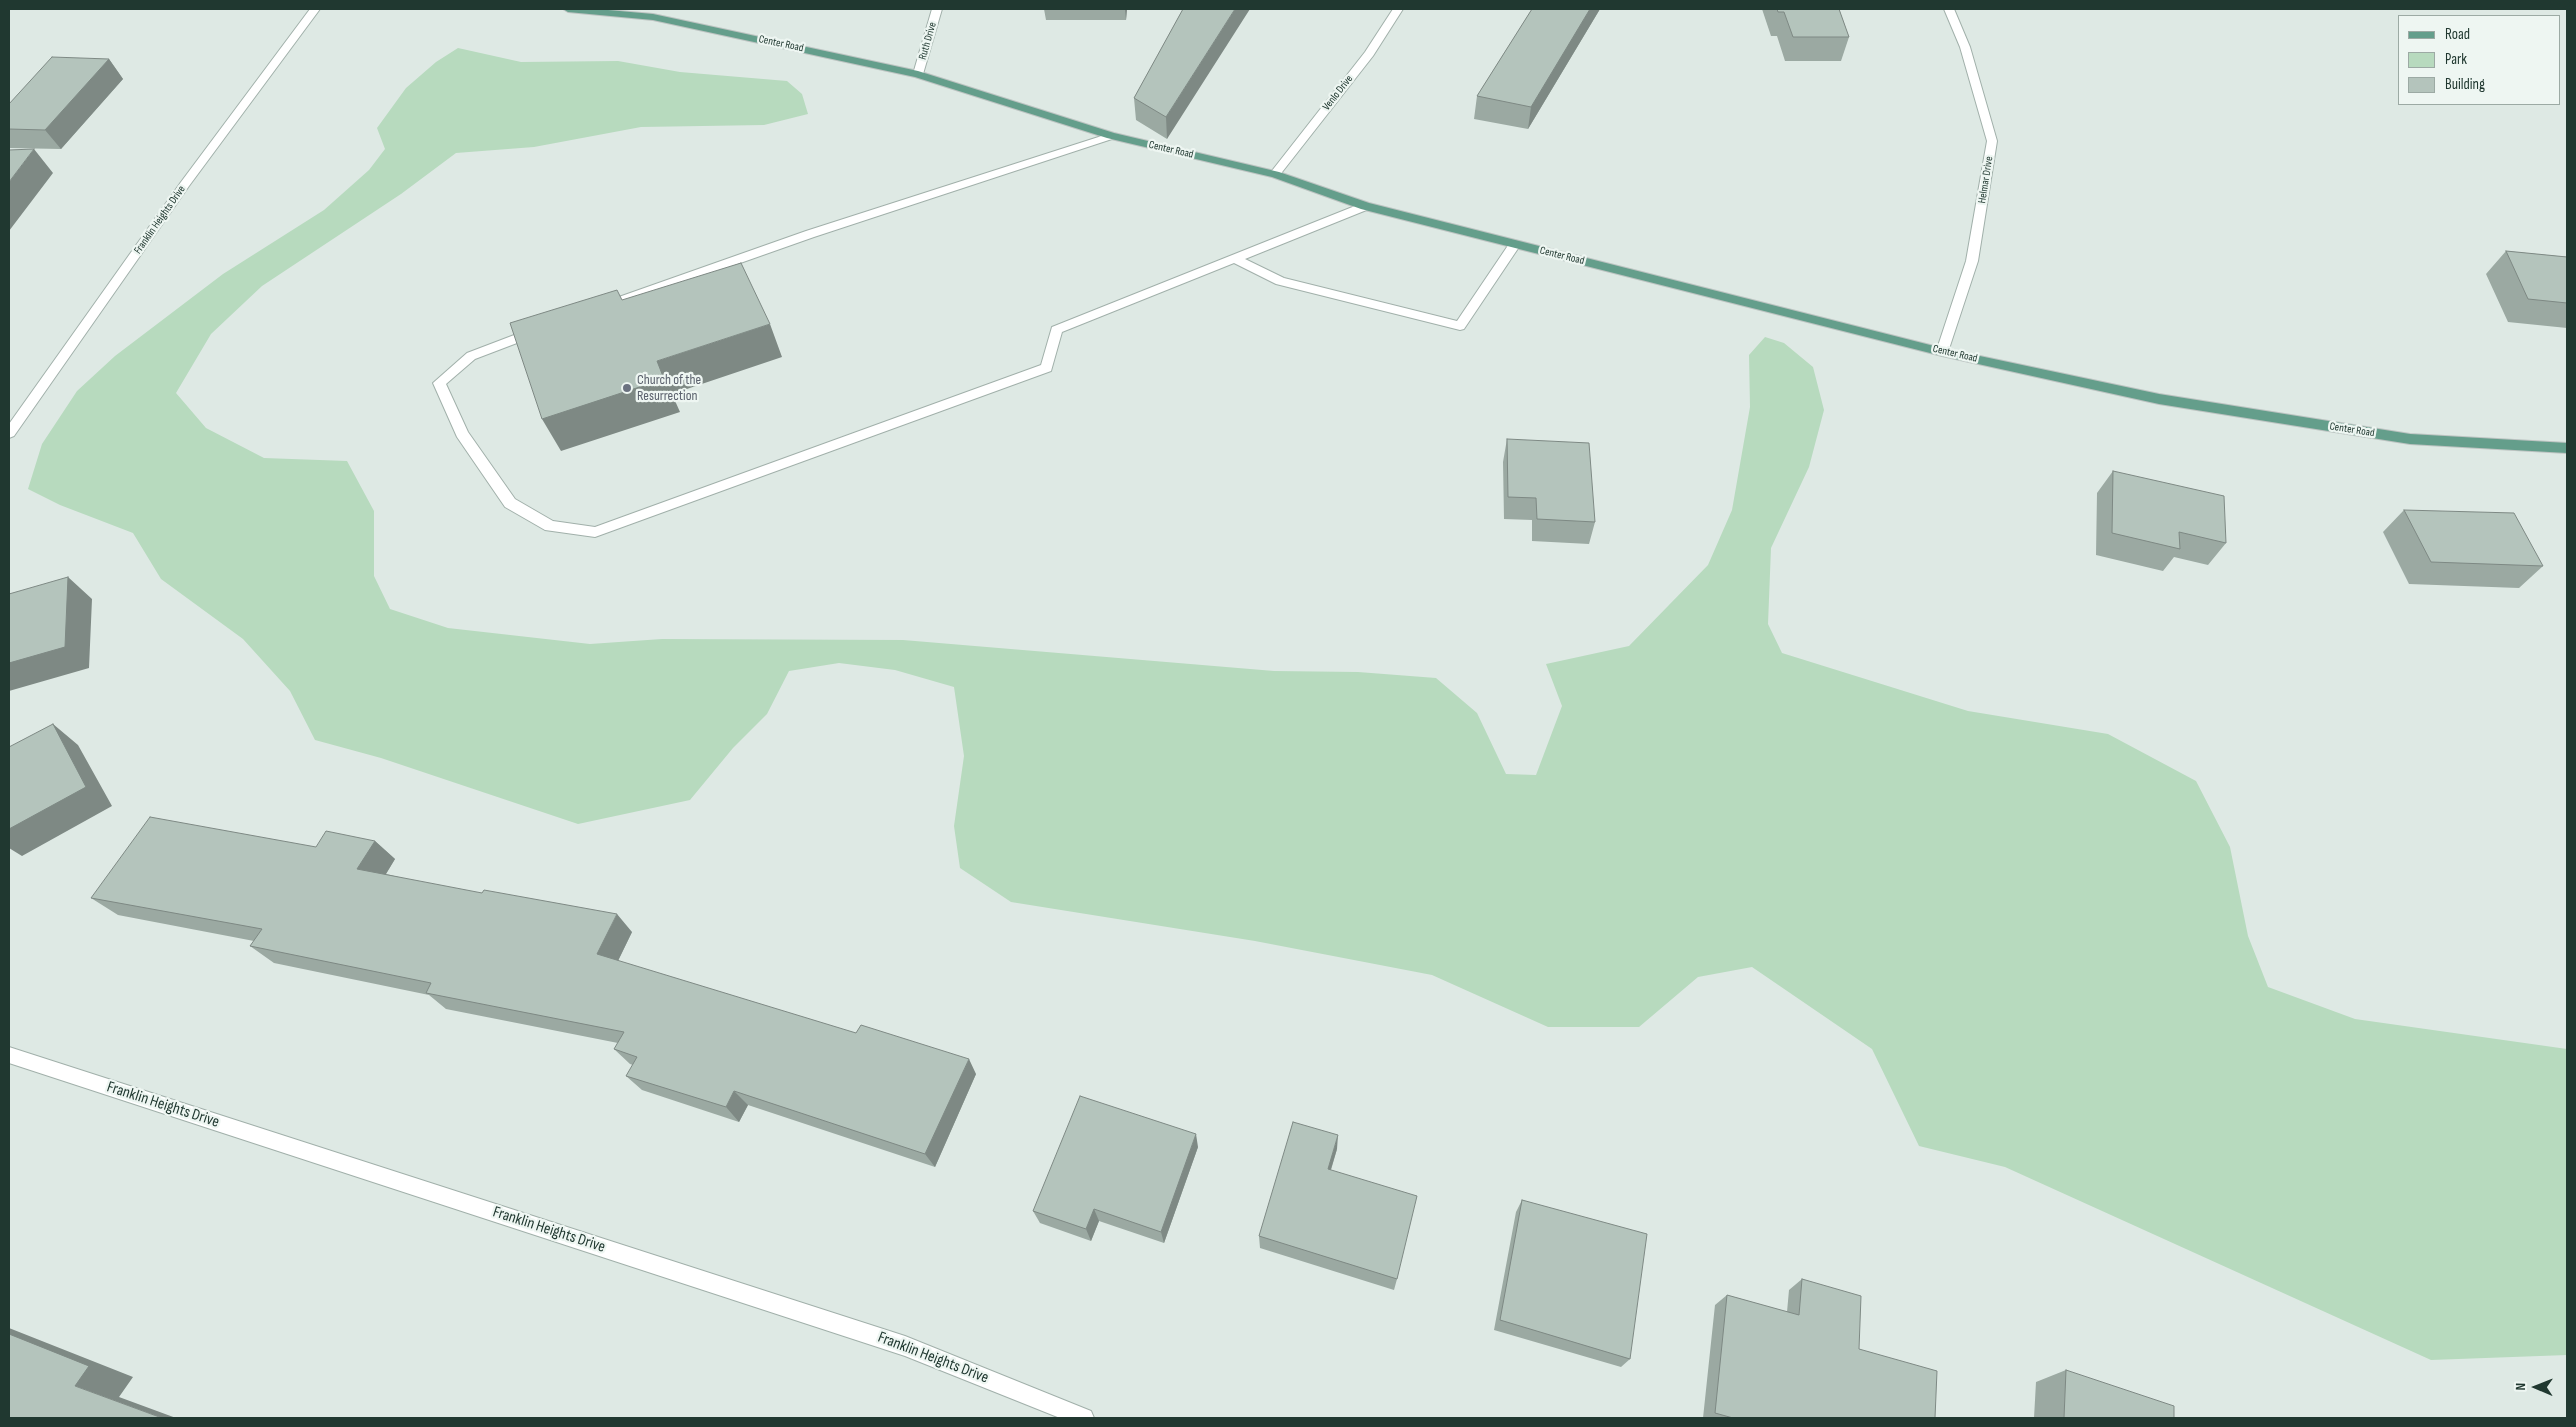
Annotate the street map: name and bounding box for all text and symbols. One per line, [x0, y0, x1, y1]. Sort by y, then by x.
legend [2398, 15, 2561, 105]
street label: Ruth Drive [916, 21, 940, 61]
text: Road [2445, 25, 2470, 44]
street label: Center Road [757, 33, 805, 55]
text: Park [2445, 50, 2467, 69]
street label: Venlo Drive [1320, 73, 1356, 113]
text: Building [2445, 75, 2485, 94]
street label: Center Road [1147, 138, 1195, 162]
street label: Helmar Drive [1976, 156, 1996, 204]
street label: Franklin Heights Drive [132, 183, 188, 257]
street label: Center Road [1538, 244, 1586, 268]
street label: Center Road [1931, 342, 1979, 366]
place label: Church of the Resurrection [637, 372, 701, 404]
marker: Church of the Resurrection [621, 382, 633, 394]
street label: Center Road [2329, 420, 2375, 440]
street label: Franklin Heights Drive [104, 1078, 222, 1132]
street label: Franklin Heights Drive [490, 1203, 608, 1257]
street label: Franklin Heights Drive [875, 1328, 991, 1388]
north arrow [2511, 1362, 2561, 1412]
text: N [2512, 1383, 2529, 1391]

